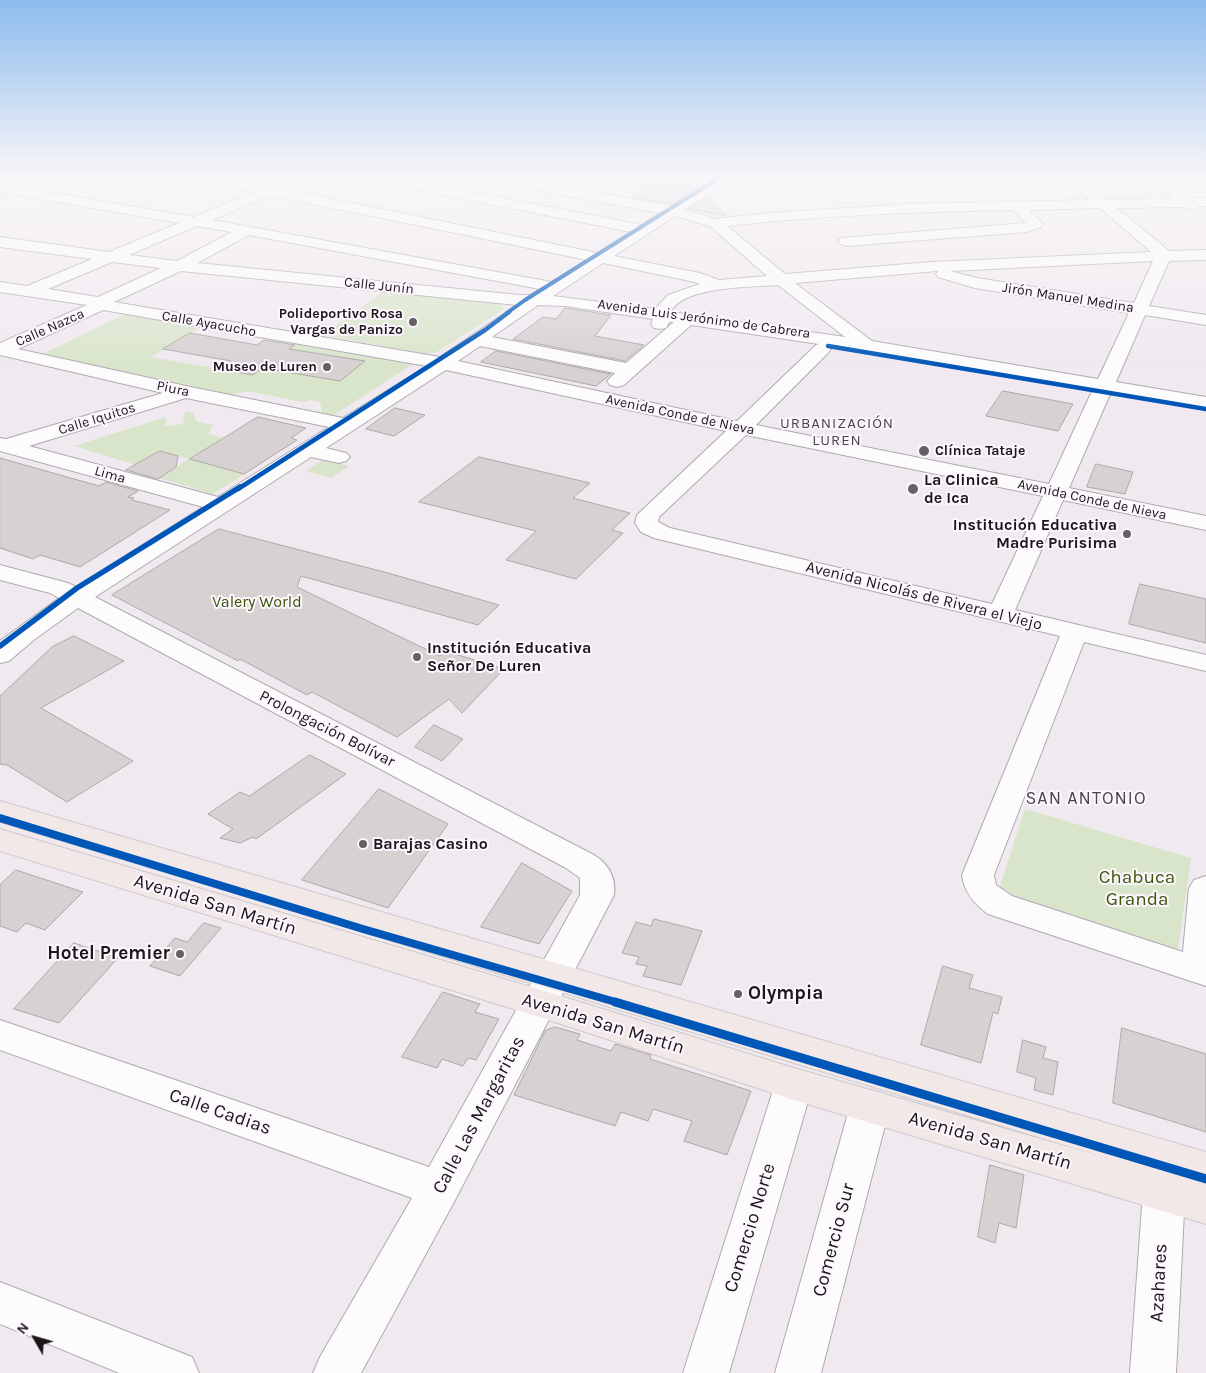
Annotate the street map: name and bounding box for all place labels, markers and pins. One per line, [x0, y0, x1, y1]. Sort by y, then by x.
place label: Polideportivo Rosa Vargas de Panizo [279, 306, 403, 338]
marker: Polideportivo Rosa Vargas de Panizo [407, 316, 419, 328]
place label: Museo de Luren [213, 359, 317, 375]
marker: Museo de Luren [321, 361, 333, 373]
place label: Clínica Tataje [935, 443, 1025, 459]
marker: Clínica Tataje [917, 444, 931, 458]
place label: La Clinica de Ica [924, 470, 999, 508]
marker: La Clinica de Ica [906, 482, 920, 496]
place label: Institución Educativa Madre Purisima [953, 515, 1117, 553]
marker: Institución Educativa Madre Purisima [1121, 528, 1133, 540]
place label: Institución Educativa Señor De Luren [427, 638, 591, 676]
marker: Institución Educativa Señor De Luren [411, 651, 423, 663]
place label: Barajas Casino [373, 834, 488, 854]
marker: Barajas Casino [357, 838, 369, 850]
place label: Hotel Premier [47, 943, 170, 965]
marker: Hotel Premier [174, 948, 186, 960]
place label: Olympia [748, 983, 823, 1005]
marker: Olympia [732, 988, 744, 1000]

